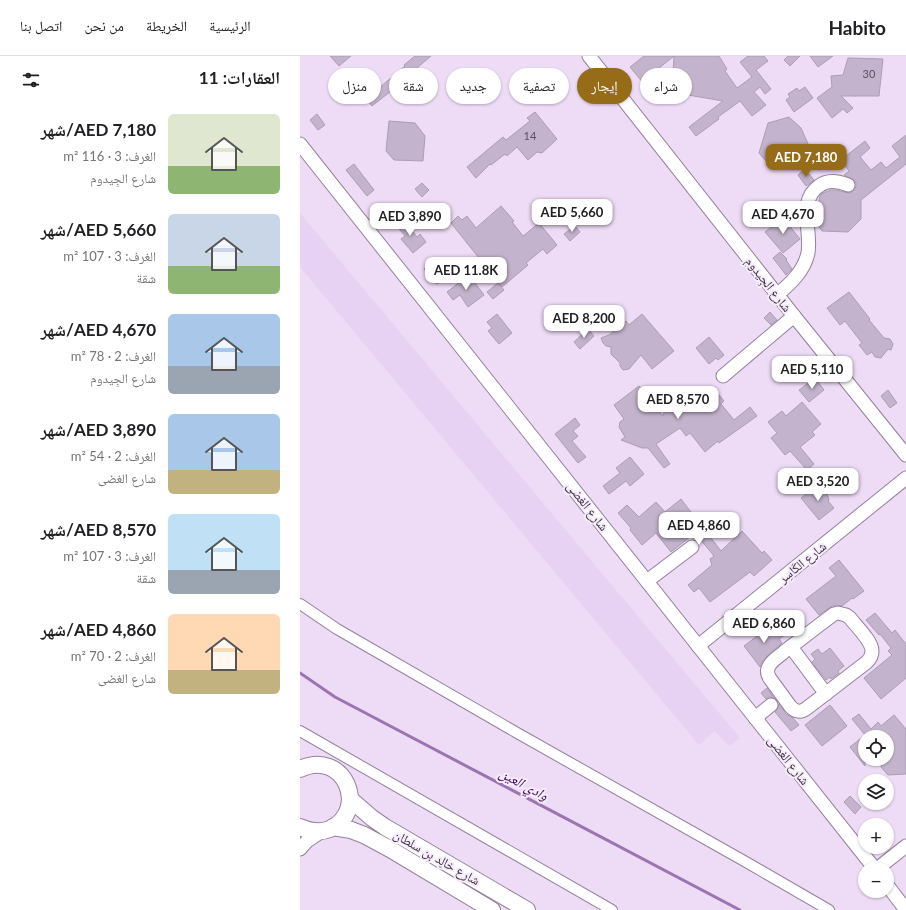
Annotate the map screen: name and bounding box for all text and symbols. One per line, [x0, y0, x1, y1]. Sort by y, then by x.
text: Habito [828, 16, 886, 39]
text: اتصل بنا [20, 17, 62, 34]
text: من نحن [84, 17, 124, 34]
text: الخريطة [146, 17, 187, 34]
text: الرئيسية [209, 17, 251, 34]
text: العقارات: 11 [199, 67, 280, 88]
house number: 30 [863, 67, 876, 80]
chip: منزل [328, 68, 381, 104]
chip: شقة [389, 68, 438, 104]
chip: جديد [446, 68, 501, 104]
chip: تصفية [509, 68, 569, 104]
chip: إيجار [577, 68, 632, 104]
chip: شراء [640, 68, 692, 104]
icon: filters [20, 69, 42, 91]
text: AED 7,180/شهر [41, 119, 156, 140]
house number: 14 [524, 129, 537, 142]
icon: home [200, 130, 248, 178]
pin: AED 7,180 [760, 144, 852, 178]
text: الغرف: 3 · 116 m² [63, 148, 156, 164]
text: AED 7,180 [775, 149, 837, 165]
text: شارع الجِيدوم [90, 170, 156, 186]
pin: AED 5,660 [526, 199, 618, 233]
pin: AED 4,670 [737, 201, 829, 235]
pin: AED 3,890 [364, 203, 456, 237]
text: AED 5,660 [541, 204, 603, 220]
text: AED 4,670 [752, 206, 814, 222]
text: AED 3,890 [379, 208, 441, 224]
text: AED 5,660/شهر [41, 219, 156, 240]
icon: home [200, 230, 248, 278]
text: الغرف: 3 · 107 m² [63, 248, 156, 264]
street label: شارع الجِيدوم [741, 253, 796, 316]
pin: AED 11.8K [420, 257, 512, 291]
text: AED 11.8K [434, 262, 498, 278]
text: شقة [137, 270, 156, 286]
pin: AED 8,200 [538, 305, 630, 339]
text: AED 8,200 [553, 310, 615, 326]
text: AED 4,670/شهر [41, 319, 156, 340]
icon: home [200, 330, 248, 378]
text: الغرف: 2 · 78 m² [71, 348, 156, 364]
pin: AED 5,110 [766, 356, 858, 390]
text: AED 5,110 [781, 361, 843, 377]
text: شارع الجِيدوم [90, 370, 156, 386]
pin: AED 8,570 [632, 386, 724, 420]
text: AED 8,570 [647, 391, 709, 407]
text: AED 3,890/شهر [41, 419, 156, 440]
icon: home [200, 430, 248, 478]
text: الغرف: 2 · 54 m² [71, 448, 156, 464]
pin: AED 3,520 [772, 468, 864, 502]
text: شارع الغضى [98, 470, 156, 486]
text: AED 3,520 [787, 473, 849, 489]
street label: شارع الغضى [562, 478, 612, 535]
pin: AED 4,860 [653, 512, 745, 546]
text: AED 4,860 [668, 517, 730, 533]
text: AED 8,570/شهر [41, 519, 156, 540]
icon: home [200, 530, 248, 578]
street label: شارع الكَاسِر [774, 538, 830, 588]
text: الغرف: 3 · 107 m² [63, 548, 156, 564]
text: شقة [137, 570, 156, 586]
pin: AED 6,860 [718, 610, 810, 644]
text: AED 6,860 [733, 615, 795, 631]
text: AED 4,860/شهر [41, 619, 156, 640]
icon: home [200, 630, 248, 678]
text: الغرف: 2 · 70 m² [71, 648, 156, 664]
text: شارع الغضى [98, 670, 156, 686]
map controls [858, 730, 894, 898]
button: locate [858, 730, 894, 766]
street label: شارع الغضى [763, 732, 813, 789]
water label: وادي العين [495, 764, 552, 807]
button: layers [858, 774, 894, 810]
button: + [858, 818, 894, 854]
street label: شارع خالِد بن سلطان [390, 826, 483, 890]
button: − [858, 862, 894, 898]

